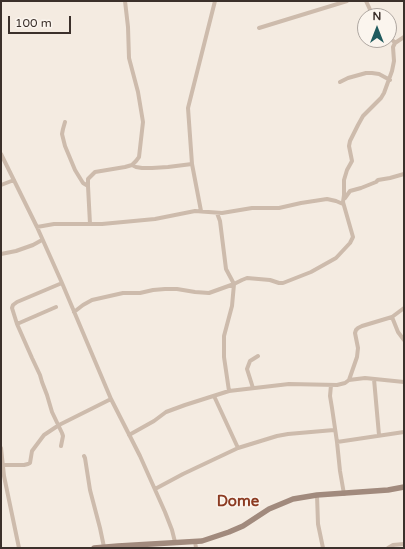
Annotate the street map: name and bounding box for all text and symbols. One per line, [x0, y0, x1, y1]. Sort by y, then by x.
scale bar [10, 8, 73, 34]
north arrow [357, 8, 397, 48]
text: N [373, 10, 381, 23]
text: 100 m [15, 16, 52, 30]
district label: Dome [217, 493, 259, 511]

